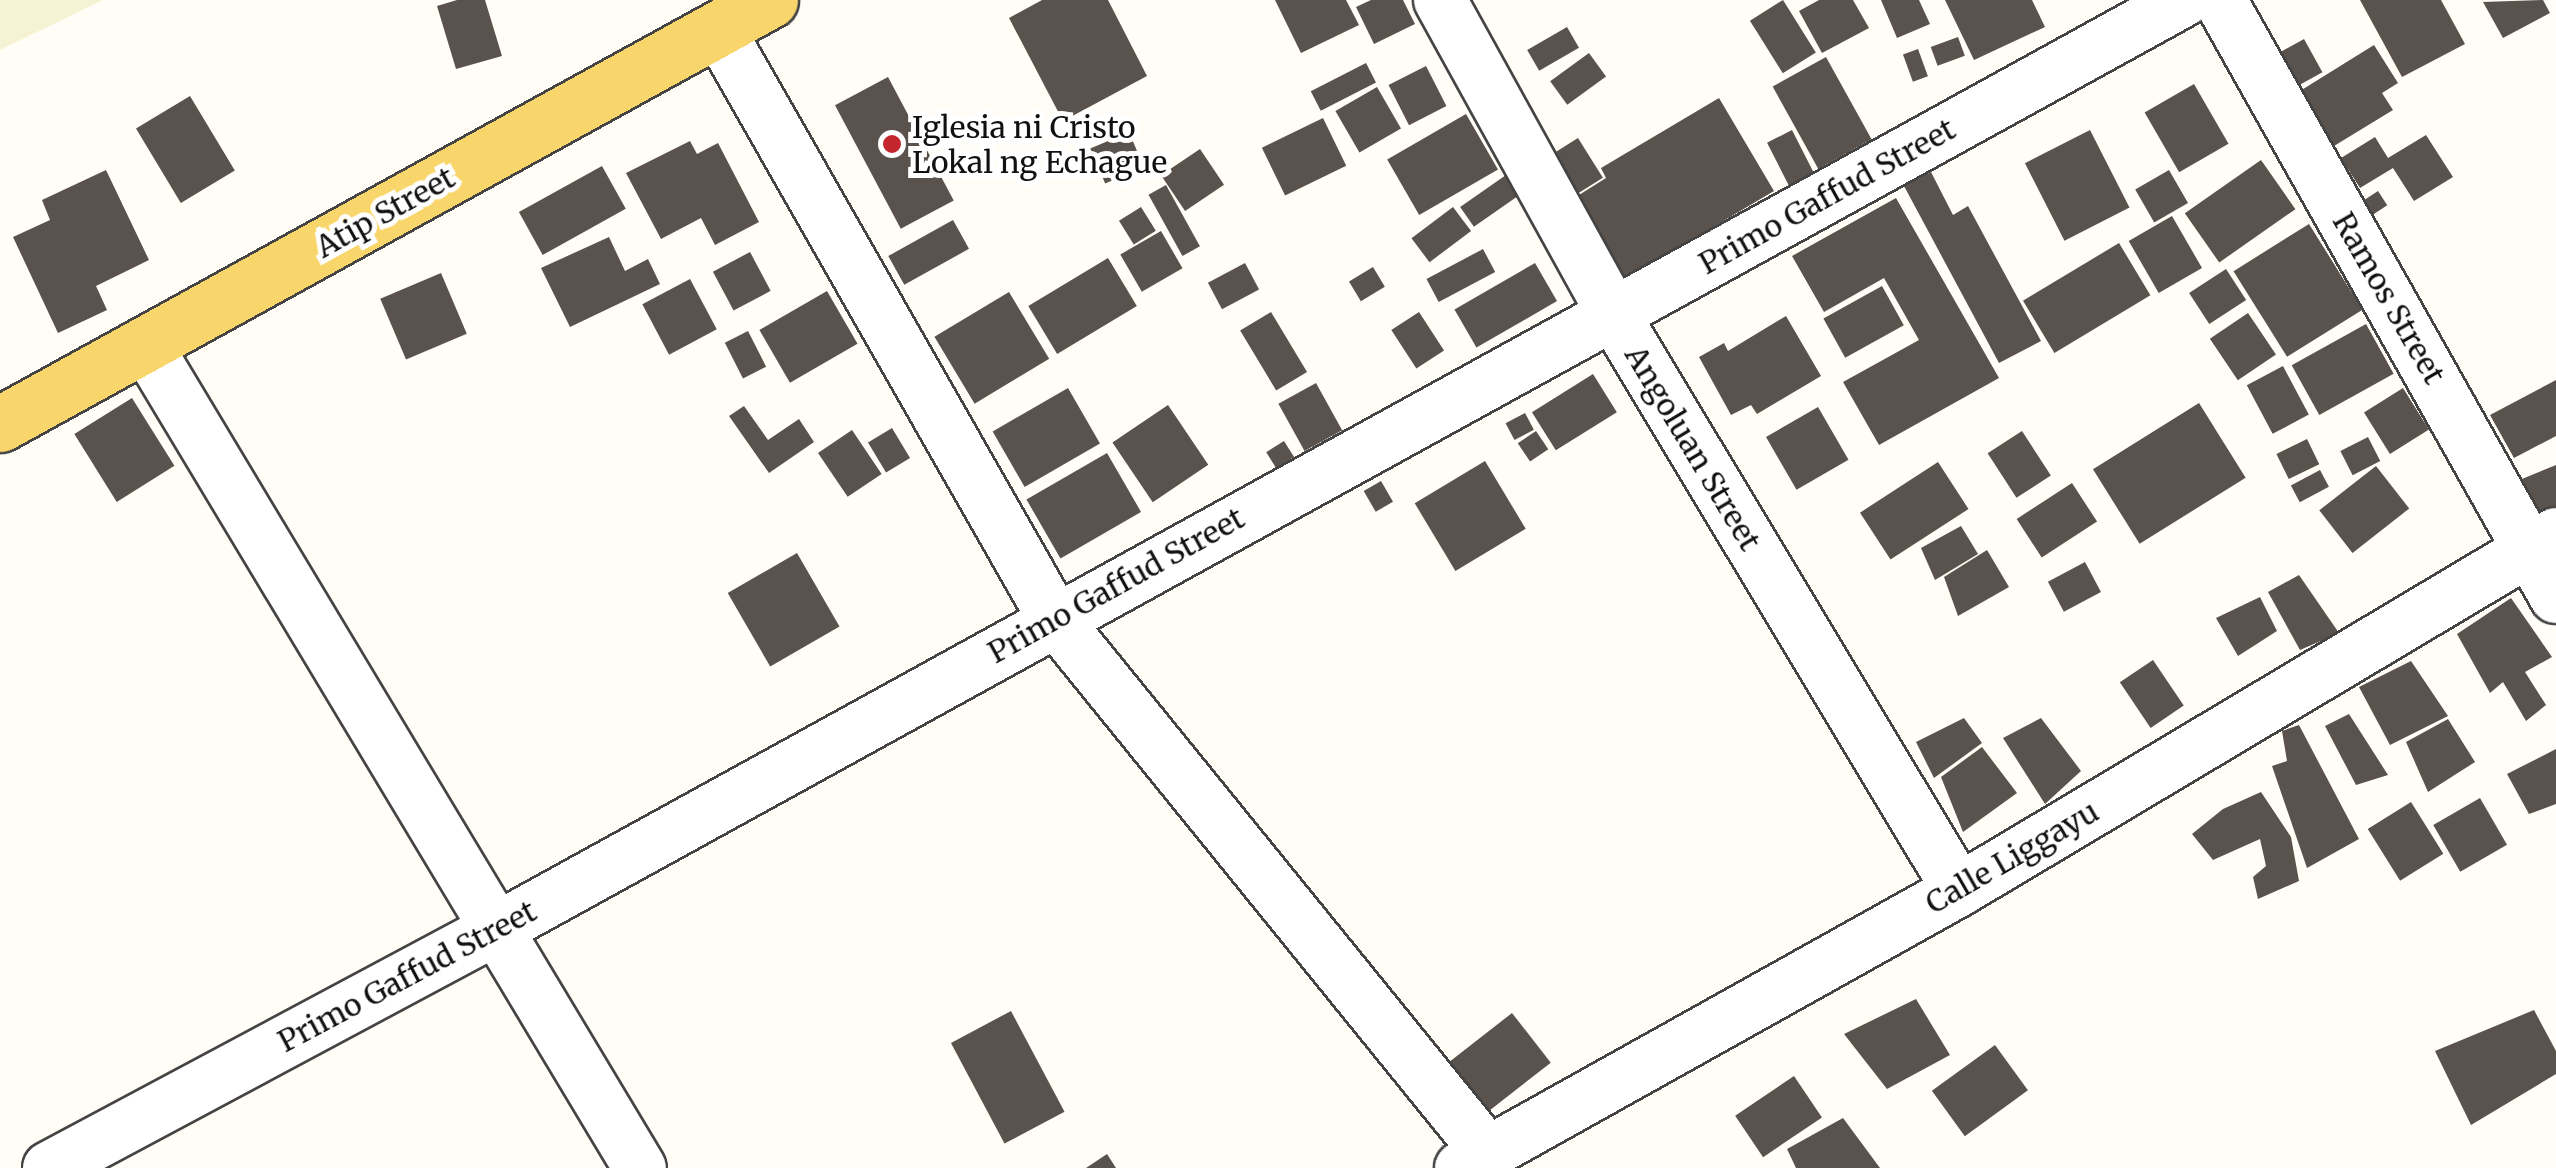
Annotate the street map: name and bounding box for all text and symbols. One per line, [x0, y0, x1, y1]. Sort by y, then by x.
place label: Iglesia ni Cristo Lokal ng Echague [912, 109, 1167, 180]
street label: Primo Gaffud Street [1693, 111, 1961, 281]
marker: Iglesia ni Cristo Lokal ng Echague [881, 133, 903, 155]
street label: Atip Street [309, 159, 461, 265]
street label: Ramos Street [2325, 206, 2453, 390]
street label: Angoluan Street [1618, 339, 1768, 557]
street label: Primo Gaffud Street [982, 500, 1250, 670]
street label: Calle Liggayu [1919, 793, 2105, 921]
street label: Primo Gaffud Street [272, 893, 542, 1059]

